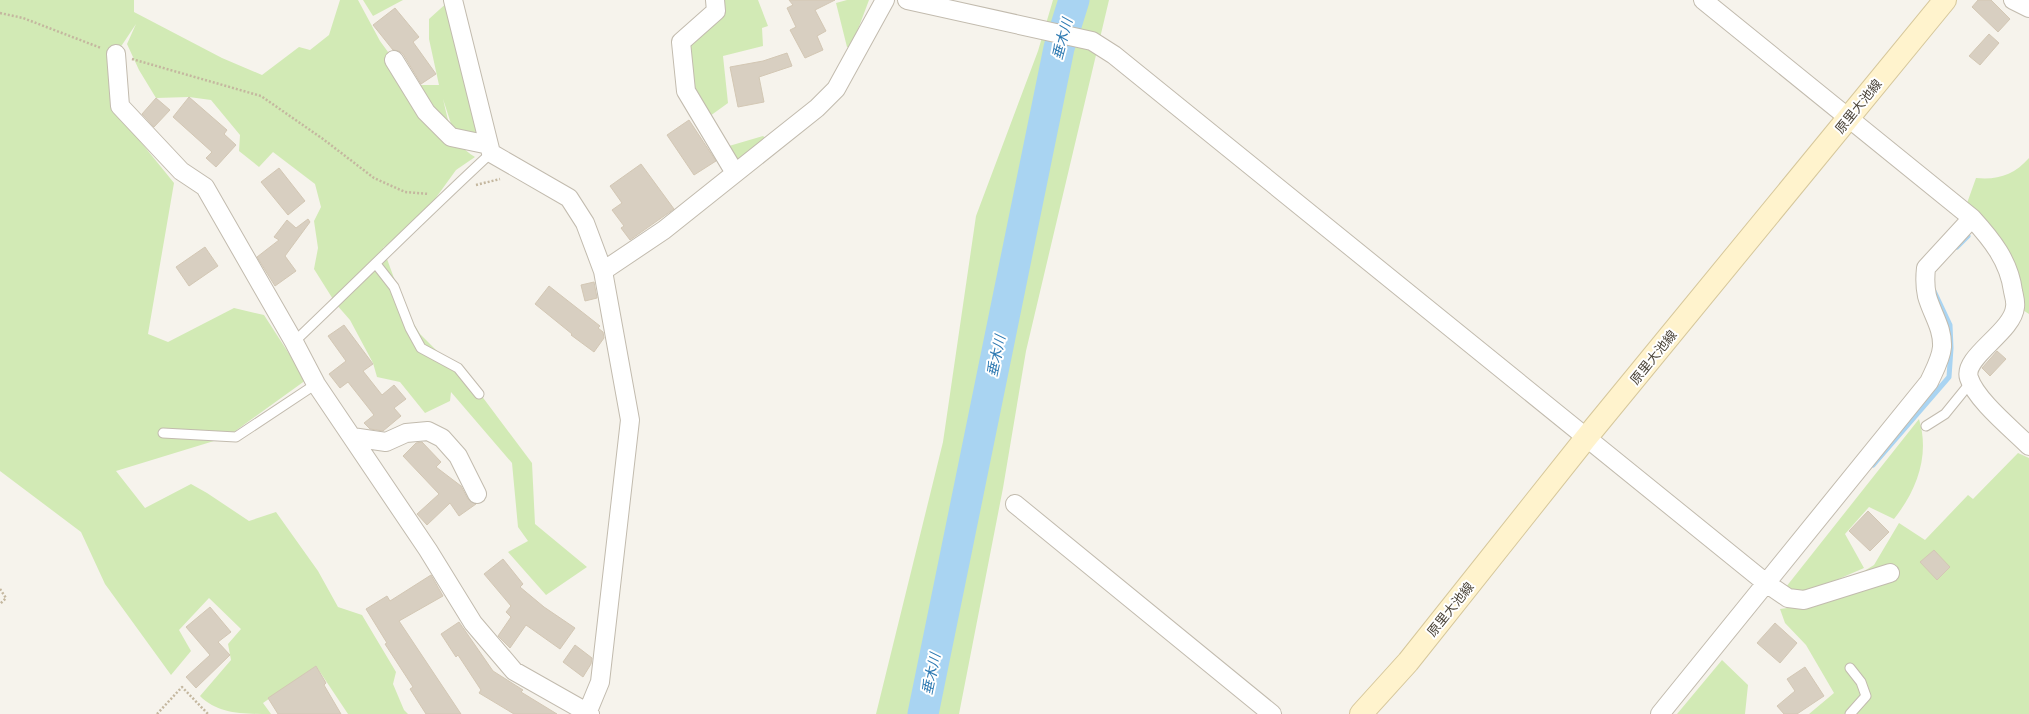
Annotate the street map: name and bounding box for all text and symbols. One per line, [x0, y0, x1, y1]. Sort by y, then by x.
water label: 垂木川 [1049, 15, 1076, 61]
street label: 原里大池線 [1832, 76, 1885, 136]
street label: 原里大池線 [1627, 327, 1680, 387]
water label: 垂木川 [984, 332, 1009, 378]
street label: 原里大池線 [1424, 579, 1477, 639]
water label: 垂木川 [919, 650, 944, 696]

